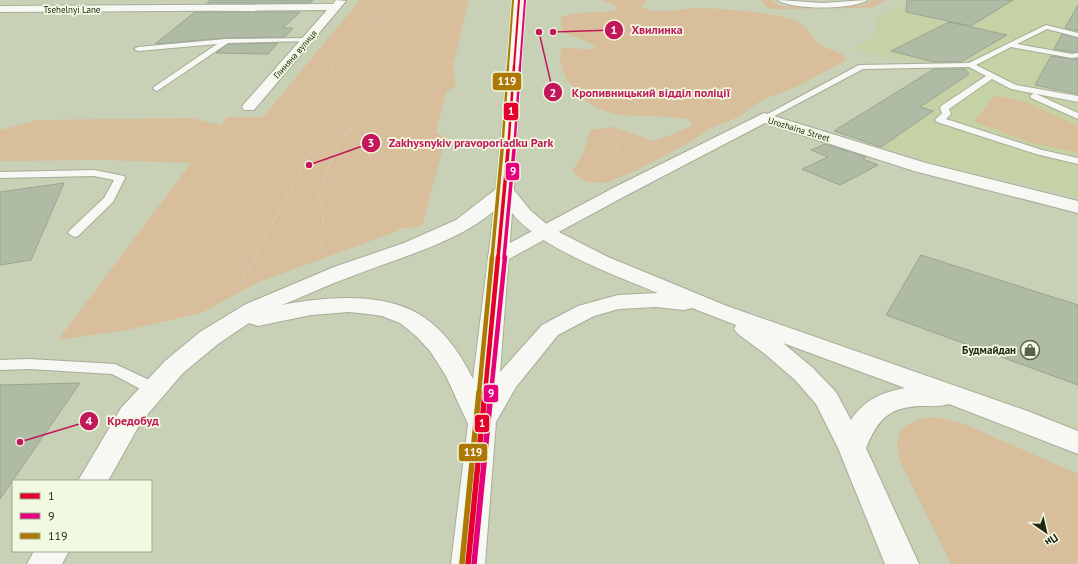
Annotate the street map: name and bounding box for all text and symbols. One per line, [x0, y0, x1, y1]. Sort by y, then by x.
street label: Tsehelnyi Lane [44, 4, 101, 15]
callout: Хвилинка [604, 18, 691, 42]
text: 1 [611, 22, 617, 37]
text: Хвилинка [631, 22, 683, 37]
street label: Глиняна вулиця [271, 28, 319, 80]
line badge: 119 [492, 72, 522, 91]
text: 119 [498, 74, 516, 88]
callout: Кропивницький відділ поліції [543, 80, 738, 104]
text: 2 [550, 85, 556, 100]
text: Кропивницький відділ поліції [572, 85, 730, 100]
line badge: 1 [503, 102, 519, 121]
text: 1 [508, 104, 514, 118]
street label: Urozhaina Street [767, 114, 831, 144]
callout: Zakhysnykiv pravoporiadku Park [361, 131, 562, 155]
text: 3 [368, 135, 374, 150]
text: Zakhysnykiv pravoporiadku Park [389, 135, 553, 150]
line badge: 9 [505, 162, 520, 181]
text: 9 [510, 164, 516, 178]
shop icon: Будмайдан [1019, 339, 1041, 361]
place label: Будмайдан [962, 343, 1016, 357]
line badge: 9 [483, 384, 499, 403]
text: 9 [488, 386, 494, 400]
callout: Кредобуд [79, 409, 167, 433]
text: 4 [86, 413, 93, 428]
text: Кредобуд [107, 413, 159, 428]
line badge: 1 [474, 414, 490, 433]
text: 1 [479, 416, 485, 430]
line badge: 119 [458, 443, 488, 462]
text: 119 [464, 445, 482, 459]
legend [12, 480, 152, 552]
text: 1 [48, 488, 55, 503]
text: 9 [48, 508, 55, 523]
north arrow [1026, 512, 1066, 552]
text: 119 [48, 528, 68, 543]
text: Пн [1042, 531, 1061, 550]

